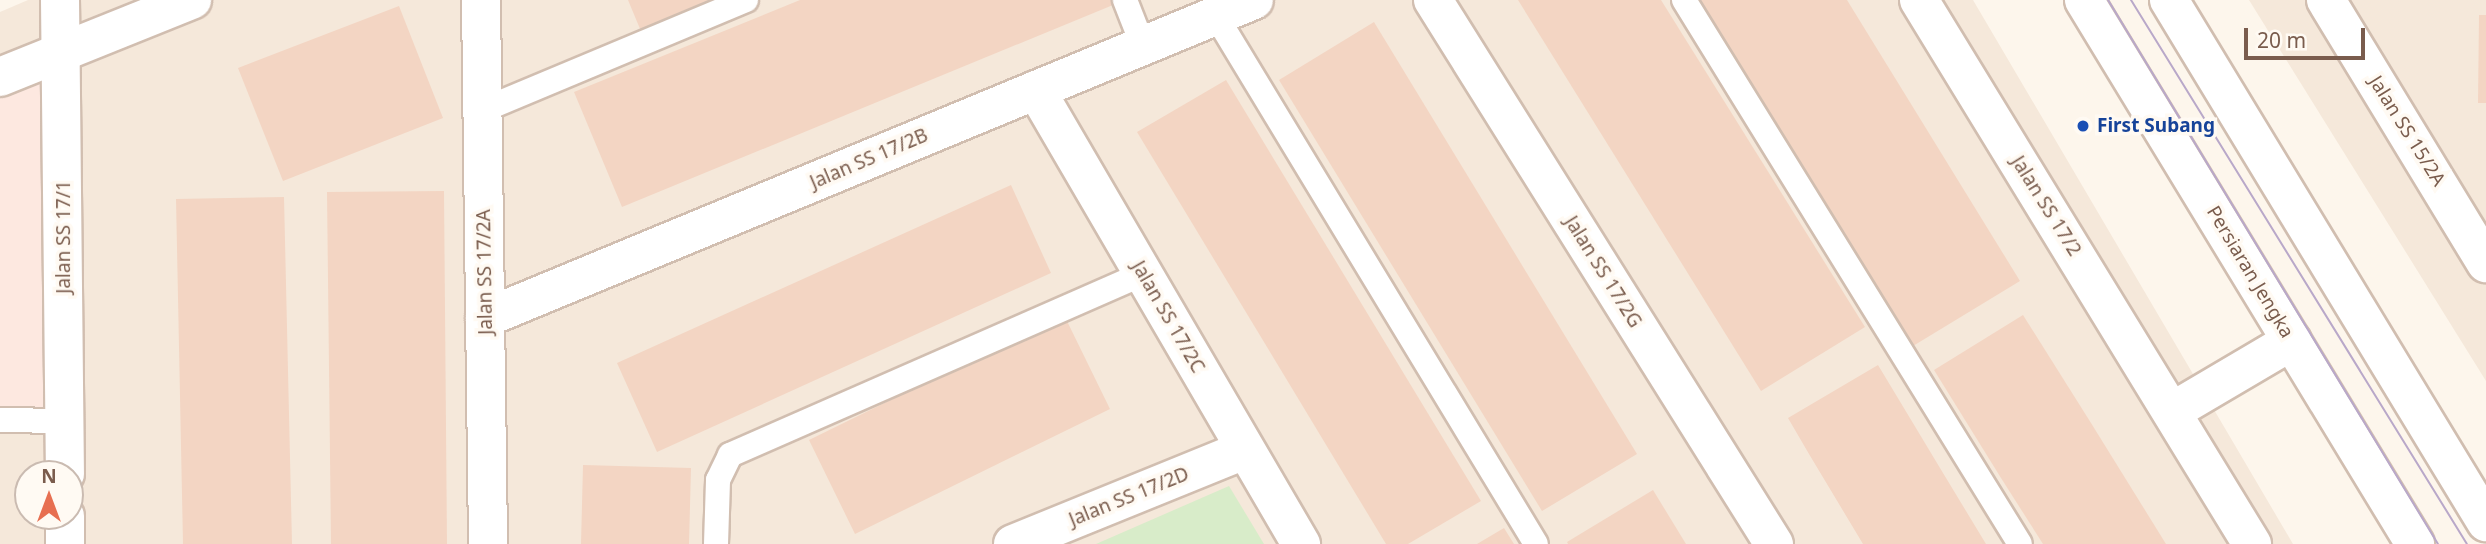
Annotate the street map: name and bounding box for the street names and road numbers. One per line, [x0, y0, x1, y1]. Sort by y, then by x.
street label: Jalan SS 15/2A [2364, 72, 2450, 190]
street label: Jalan SS 17/2B [807, 124, 931, 194]
street label: Jalan SS 17/2 [2006, 152, 2086, 260]
street label: Jalan SS 17/1 [53, 180, 75, 294]
street label: Persiaran Jengka [2202, 202, 2298, 342]
street label: Jalan SS 17/2A [473, 209, 497, 335]
street label: Jalan SS 17/2G [1560, 212, 1646, 332]
street label: Jalan SS 17/2C [1127, 257, 1209, 377]
street label: Jalan SS 17/2D [1066, 463, 1192, 531]

